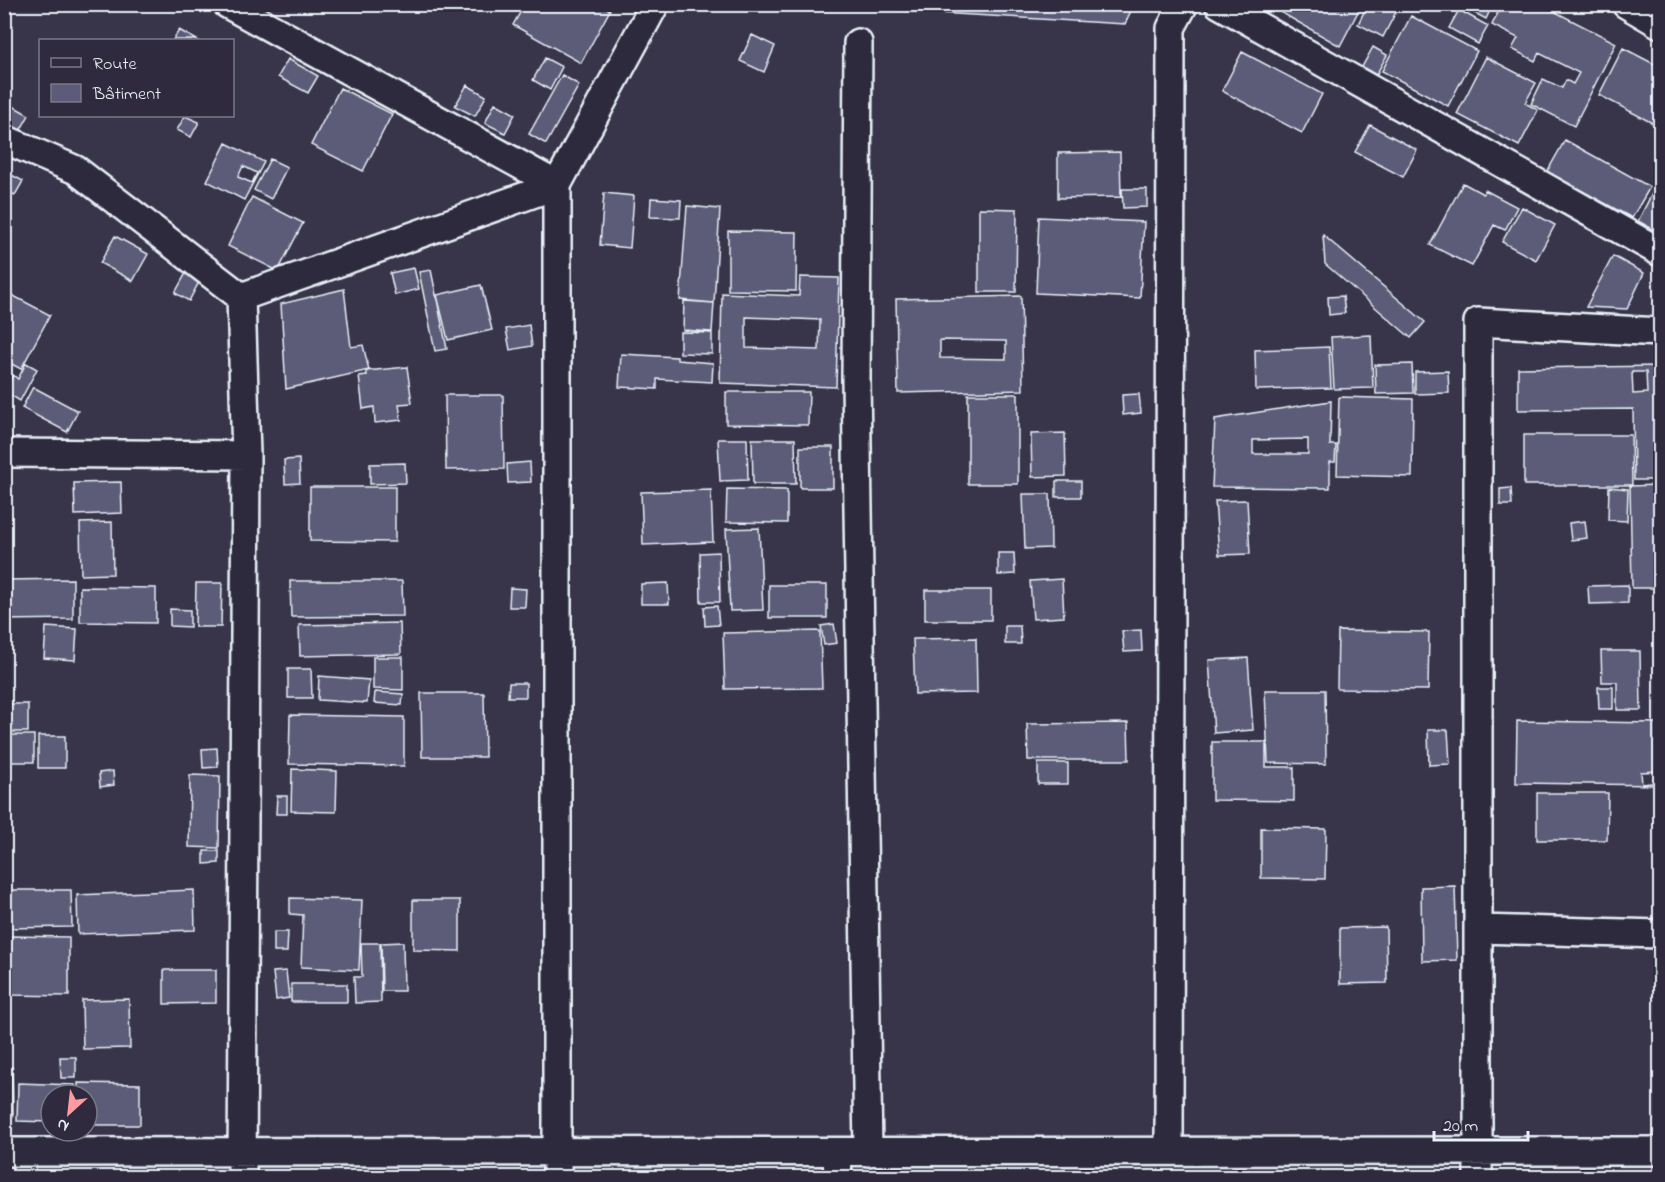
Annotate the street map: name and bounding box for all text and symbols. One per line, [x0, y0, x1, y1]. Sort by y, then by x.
legend [39, 39, 234, 117]
text: Route [93, 52, 138, 78]
text: Bâtiment [92, 82, 161, 108]
north arrow [39, 1083, 99, 1143]
scale bar [1434, 1104, 1528, 1142]
text: N [53, 1111, 73, 1138]
text: 20 m [1443, 1114, 1478, 1140]

